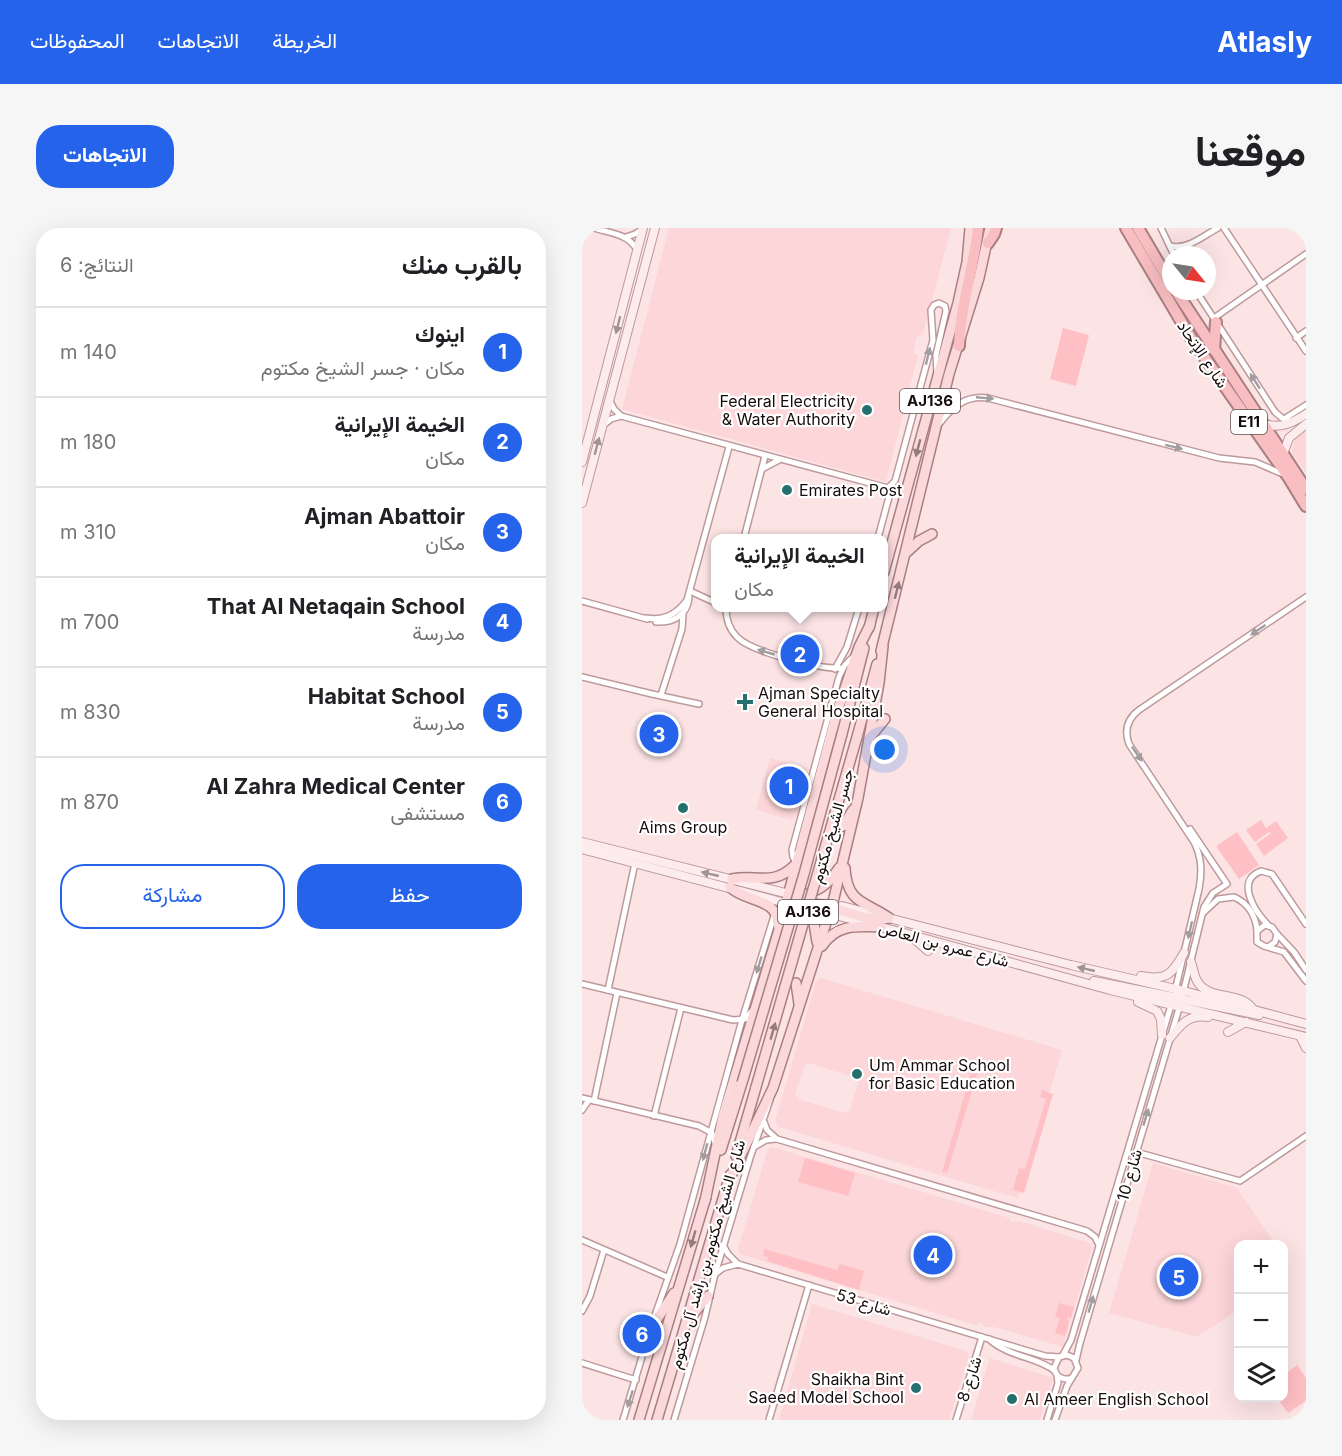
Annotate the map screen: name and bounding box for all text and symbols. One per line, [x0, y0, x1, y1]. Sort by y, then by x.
text: Atlasly [1217, 25, 1312, 59]
text: المحفوظات [30, 28, 125, 53]
text: الاتجاهات [158, 28, 239, 53]
text: الخريطة [272, 28, 337, 53]
button: الاتجاهات [36, 125, 174, 188]
text: موقعنا [1195, 125, 1306, 176]
north arrow [1162, 246, 1216, 300]
text: بالقرب منك [402, 249, 522, 280]
text: النتائج: 6 [60, 253, 134, 277]
street label: شارع الإتحاد [1171, 316, 1233, 393]
one-way arrow [613, 317, 622, 335]
text: اينوك [415, 321, 465, 347]
text: 140 m [60, 340, 117, 364]
text: 1 [498, 340, 507, 364]
one-way arrow [924, 347, 934, 365]
text: مكان · جسر الشيخ مكتوم [261, 356, 465, 380]
one-way arrow [1249, 373, 1261, 389]
road number: AJ136 [900, 389, 960, 413]
place label: Federal Electricity & Water Authority [719, 391, 855, 429]
one-way arrow [976, 393, 995, 403]
marker: Federal Electricity & Water Authority [860, 403, 874, 417]
road number: E11 [1231, 410, 1267, 434]
text: الخيمة الإيرانية [335, 411, 465, 437]
text: 180 m [60, 430, 116, 454]
text: 2 [496, 430, 509, 454]
one-way arrow [593, 437, 602, 455]
one-way arrow [912, 439, 922, 457]
one-way arrow [1164, 442, 1183, 452]
text: مكان [425, 446, 465, 470]
place label: Emirates Post [799, 480, 902, 500]
marker: Emirates Post [780, 483, 794, 497]
text: Ajman Abattoir [304, 503, 465, 529]
text: 310 m [60, 520, 116, 544]
text: 3 [496, 520, 509, 544]
text: مكان [425, 531, 465, 555]
popup [711, 534, 888, 612]
text: الخيمة الإيرانية [734, 542, 865, 568]
text: مكان [734, 577, 774, 601]
one-way arrow [893, 580, 903, 599]
text: That Al Netaqain School [207, 593, 465, 619]
text: 700 m [60, 610, 119, 634]
text: 4 [496, 610, 509, 634]
text: مدرسة [412, 621, 465, 645]
one-way arrow [1250, 624, 1266, 636]
pin: 2 [780, 632, 820, 676]
one-way arrow [757, 646, 775, 656]
text: Habitat School [308, 683, 465, 709]
place label: Ajman Specialty General Hospital [758, 683, 883, 721]
marker: Ajman Specialty General Hospital [736, 693, 754, 711]
text: 830 m [60, 700, 121, 724]
text: 5 [496, 700, 509, 724]
text: مدرسة [412, 711, 465, 735]
pin: 3 [640, 712, 679, 756]
your location [870, 735, 899, 764]
one-way arrow [1131, 746, 1142, 763]
pin: 1 [770, 764, 808, 808]
street label: جسر الشيخ مكتوم [806, 766, 860, 886]
text: Al Zahra Medical Center [206, 773, 465, 799]
text: 870 m [60, 790, 119, 814]
text: 6 [496, 790, 509, 814]
text: مستشفى [390, 801, 465, 825]
marker: Aims Group [676, 801, 690, 815]
place label: Aims Group [639, 817, 727, 837]
button: مشاركة [60, 864, 285, 929]
button: حفظ [297, 864, 522, 929]
one-way arrow [701, 868, 720, 878]
road number: AJ136 [778, 900, 838, 924]
street label: شارع عمرو بن العاص [876, 917, 1011, 973]
one-way arrow [1184, 920, 1194, 939]
one-way arrow [754, 956, 763, 974]
one-way arrow [1077, 964, 1096, 973]
one-way arrow [769, 1022, 778, 1040]
place label: Um Ammar School for Basic Education [869, 1055, 1015, 1093]
marker: Um Ammar School for Basic Education [850, 1067, 864, 1081]
one-way arrow [1142, 1108, 1151, 1126]
street label: شارع الشيخ مكتوم بن راشد آل مكتوم [665, 1137, 751, 1371]
one-way arrow [699, 1143, 709, 1161]
street label: شارع 10 [1112, 1147, 1148, 1204]
one-way arrow [688, 1230, 697, 1248]
pin: 4 [914, 1232, 952, 1278]
map controls [1234, 1240, 1288, 1402]
button: + [1234, 1240, 1288, 1294]
pin: 5 [1160, 1254, 1198, 1300]
street label: شارع 53 [834, 1284, 894, 1322]
button: − [1234, 1294, 1288, 1348]
one-way arrow [1087, 1295, 1096, 1313]
pin: 6 [622, 1312, 662, 1356]
button: layers [1234, 1348, 1288, 1402]
street label: شارع 8 [952, 1354, 988, 1405]
place label: Shaikha Bint Saeed Model School [748, 1369, 904, 1407]
marker: Shaikha Bint Saeed Model School [909, 1381, 923, 1395]
place label: Al Ameer English School [1024, 1389, 1209, 1409]
one-way arrow [625, 1390, 634, 1408]
marker: Al Ameer English School [1005, 1392, 1019, 1406]

